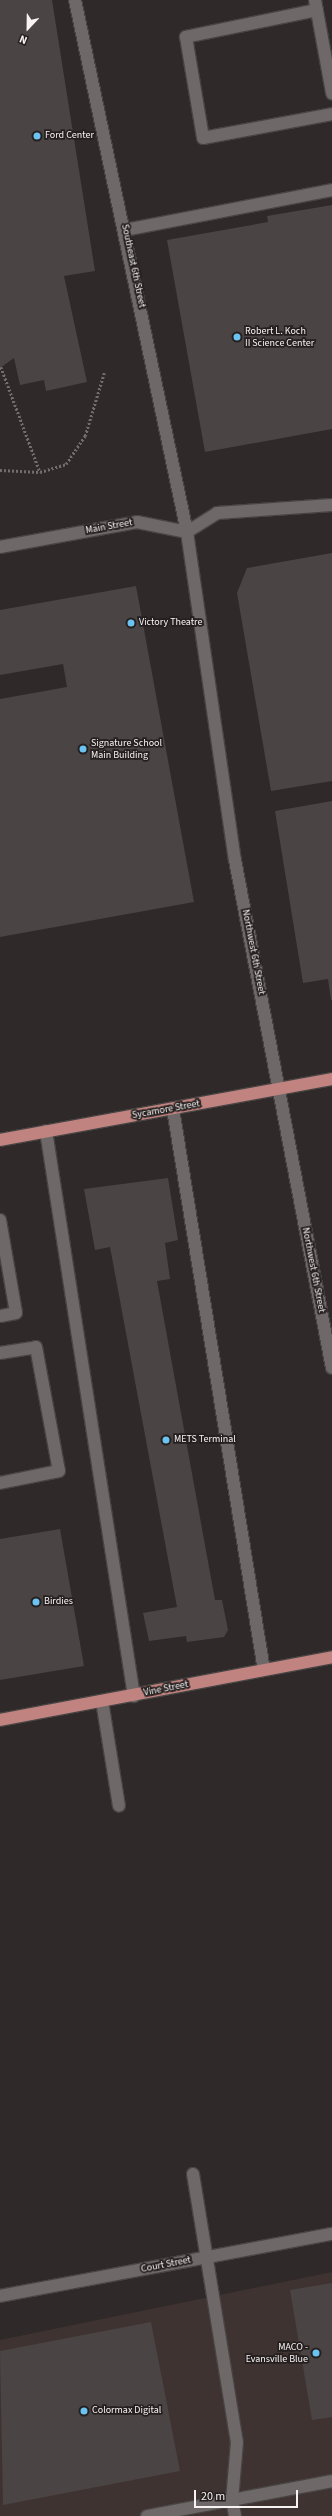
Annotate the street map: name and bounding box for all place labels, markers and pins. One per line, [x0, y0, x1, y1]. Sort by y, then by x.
place label: Ford Center [45, 130, 94, 142]
marker: Ford Center [32, 131, 42, 141]
place label: Robert L. Koch II Science Center [245, 325, 314, 348]
marker: Robert L. Koch II Science Center [232, 332, 242, 342]
place label: Victory Theatre [139, 617, 202, 629]
marker: Victory Theatre [126, 618, 136, 628]
place label: Signature School Main Building [91, 737, 162, 760]
marker: Signature School Main Building [78, 744, 88, 754]
place label: METS Terminal [174, 1434, 236, 1446]
marker: METS Terminal [161, 1435, 171, 1445]
place label: Birdies [44, 1596, 73, 1608]
marker: Birdies [31, 1597, 41, 1607]
place label: MACO - Evansville Blue [246, 2341, 308, 2364]
marker: MACO - Evansville Blue [311, 2348, 321, 2358]
place label: Colormax Digital [92, 2405, 161, 2417]
marker: Colormax Digital [79, 2406, 89, 2416]

